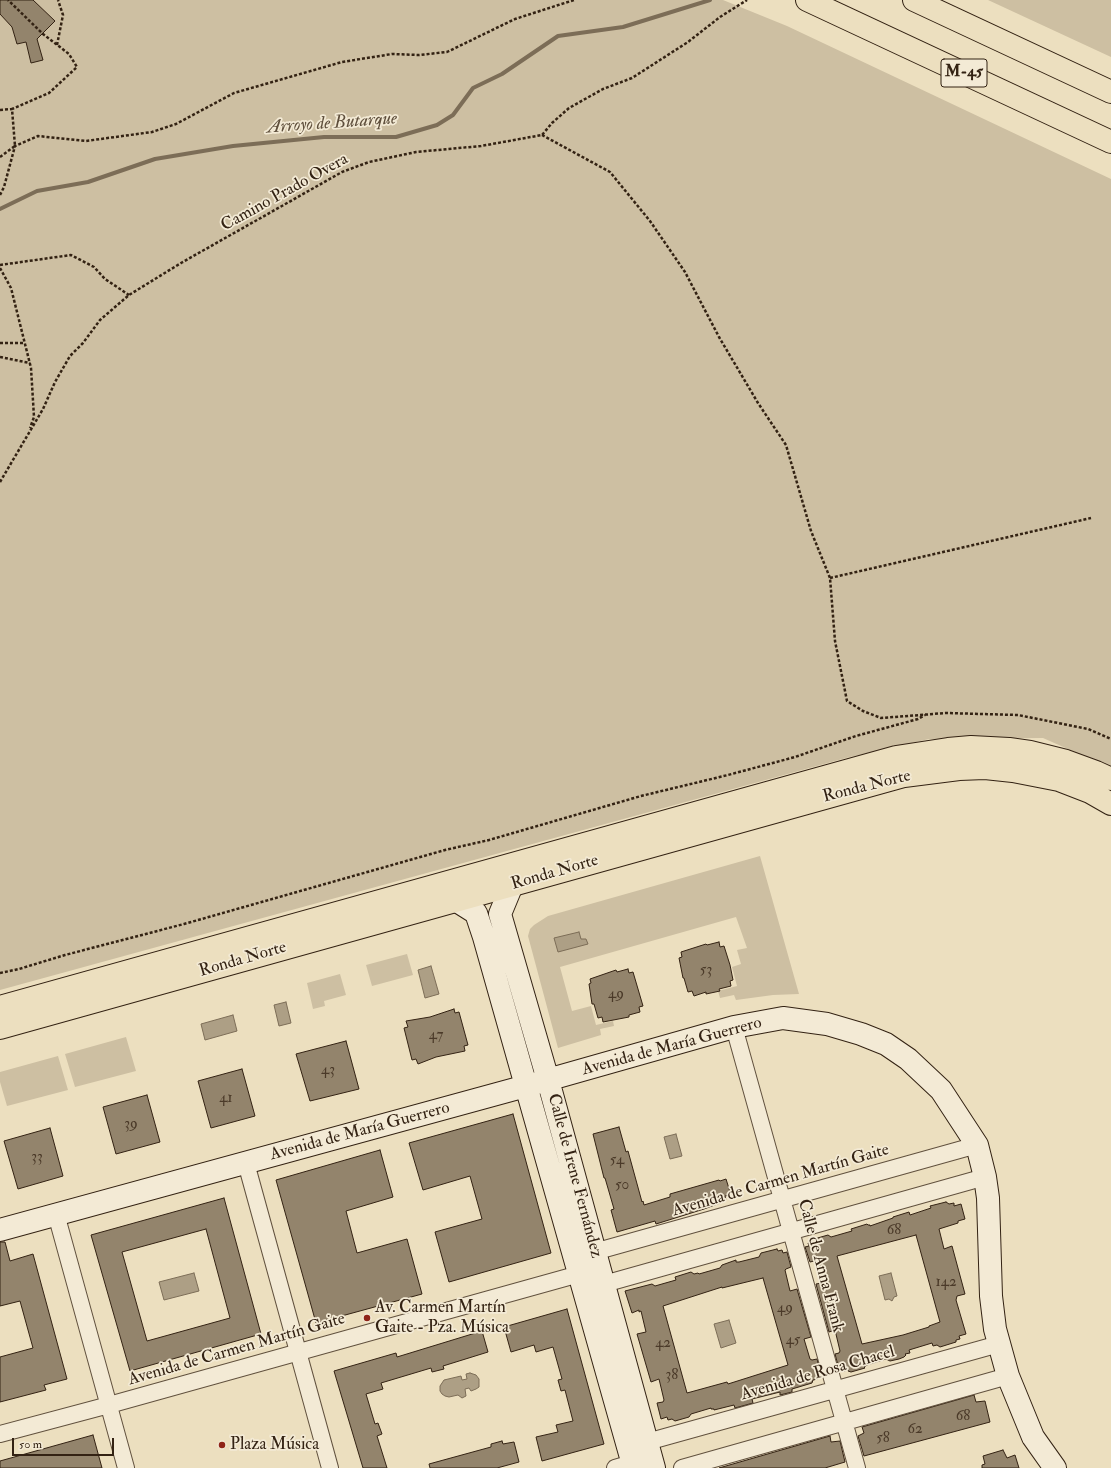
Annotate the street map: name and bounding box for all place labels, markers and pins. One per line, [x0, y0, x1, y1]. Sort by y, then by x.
place label: Av. Carmen Martín Gaite - Pza. Música [375, 1298, 509, 1338]
marker: Av. Carmen Martín Gaite - Pza. Música [362, 1313, 372, 1323]
place label: Plaza Música [230, 1435, 319, 1455]
marker: Plaza Música [217, 1440, 227, 1450]

